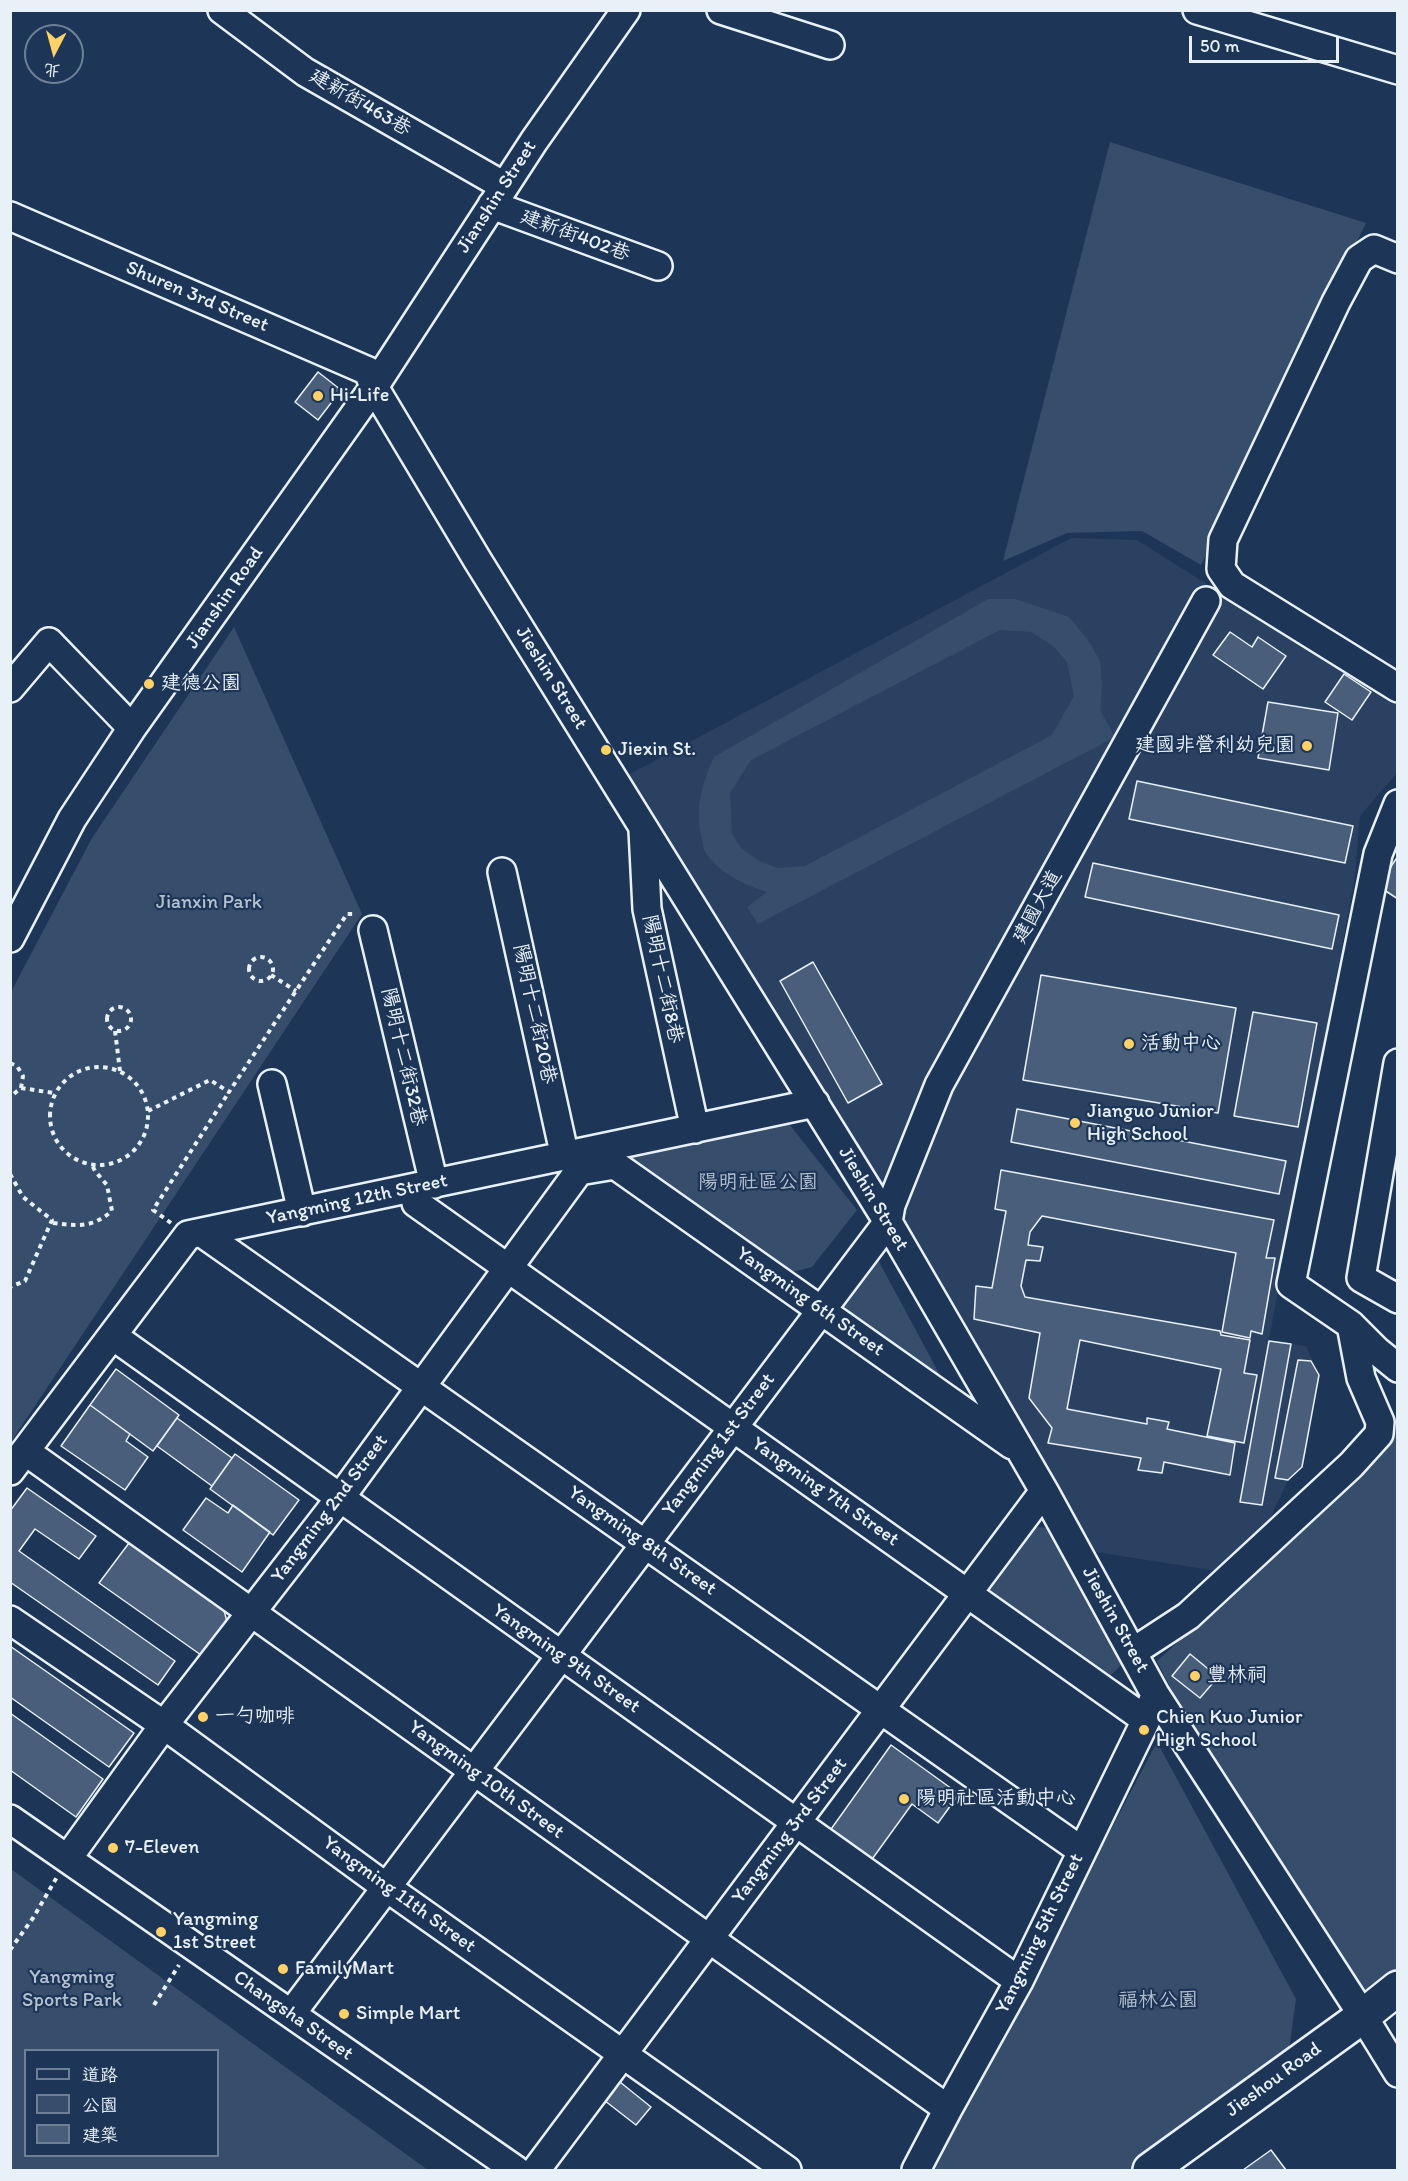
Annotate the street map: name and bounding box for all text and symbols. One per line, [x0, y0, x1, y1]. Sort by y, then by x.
north arrow [24, 24, 84, 84]
scale bar [1192, 24, 1342, 62]
text: 50 m [1200, 35, 1240, 57]
text: 北 [43, 60, 61, 81]
street label: 建新街463巷 [305, 64, 415, 142]
street label: Jianshin Street [452, 136, 542, 258]
street label: 建新街402巷 [517, 205, 633, 267]
street label: Shuren 3rd Street [122, 256, 272, 338]
place label: Hi-Life [330, 384, 389, 408]
marker: Hi-Life [311, 389, 325, 403]
street label: Jianshin Road [181, 542, 269, 654]
street label: Jieshin Street [510, 622, 592, 734]
place label: 建德公園 [161, 672, 241, 696]
marker: 建德公園 [142, 677, 156, 691]
place label: 建國非營利幼兒園 [1135, 734, 1295, 758]
place label: Jiexin St. [618, 738, 696, 762]
marker: 建國非營利幼兒園 [1300, 739, 1314, 753]
marker: Jiexin St. [599, 743, 613, 757]
street label: 建國大道 [1008, 866, 1068, 948]
park label: Jianxin Park [156, 891, 262, 915]
street label: 陽明十二街8巷 [637, 912, 687, 1046]
street label: 陽明十二街20巷 [507, 942, 561, 1086]
street label: 陽明十二街32巷 [375, 985, 431, 1129]
place label: 活動中心 [1141, 1032, 1221, 1056]
marker: 活動中心 [1122, 1037, 1136, 1051]
place label: Jianguo Junior High School [1087, 1100, 1214, 1147]
marker: Jianguo Junior High School [1068, 1116, 1082, 1130]
street label: Jieshin Street [833, 1143, 913, 1255]
street label: Yangming 12th Street [264, 1169, 450, 1231]
park label: 陽明社區公園 [698, 1171, 818, 1195]
street label: Yangming 6th Street [731, 1242, 889, 1362]
street label: Yangming 1st Street [657, 1369, 781, 1521]
street label: Yangming 2nd Street [266, 1430, 394, 1588]
street label: Yangming 7th Street [747, 1432, 903, 1552]
street label: Yangming 8th Street [563, 1481, 721, 1601]
street label: Jieshin Street [1076, 1563, 1154, 1677]
street label: Yangming 9th Street [487, 1599, 645, 1719]
place label: 豐林祠 [1207, 1664, 1267, 1688]
marker: 豐林祠 [1188, 1669, 1202, 1683]
place label: 一勺咖啡 [215, 1705, 295, 1729]
place label: Chien Kuo Junior High School [1156, 1706, 1302, 1753]
marker: 一勺咖啡 [196, 1710, 210, 1724]
street label: Yangming 10th Street [403, 1715, 569, 1845]
marker: Chien Kuo Junior High School [1137, 1723, 1151, 1737]
street label: Yangming 3rd Street [727, 1753, 853, 1909]
place label: 陽明社區活動中心 [916, 1787, 1076, 1811]
marker: 陽明社區活動中心 [897, 1792, 911, 1806]
street label: Yangming 11th Street [318, 1831, 480, 1959]
place label: 7-Eleven [125, 1836, 199, 1860]
marker: 7-Eleven [106, 1841, 120, 1855]
street label: Yangming 5th Street [991, 1850, 1089, 2018]
place label: Yangming 1st Street [173, 1908, 258, 1955]
marker: Yangming 1st Street [154, 1925, 168, 1939]
place label: FamilyMart [295, 1957, 394, 1981]
marker: FamilyMart [276, 1962, 290, 1976]
park label: Yangming Sports Park [22, 1966, 122, 2013]
street label: Changsha Street [228, 1966, 358, 2066]
park label: 福林公園 [1118, 1989, 1198, 2013]
place label: Simple Mart [356, 2002, 460, 2026]
marker: Simple Mart [337, 2007, 351, 2021]
street label: Jieshou Road [1222, 2037, 1326, 2123]
legend [24, 2049, 219, 2157]
text: 道路 [82, 2064, 118, 2086]
text: 公園 [82, 2094, 118, 2116]
text: 建築 [82, 2124, 118, 2146]

